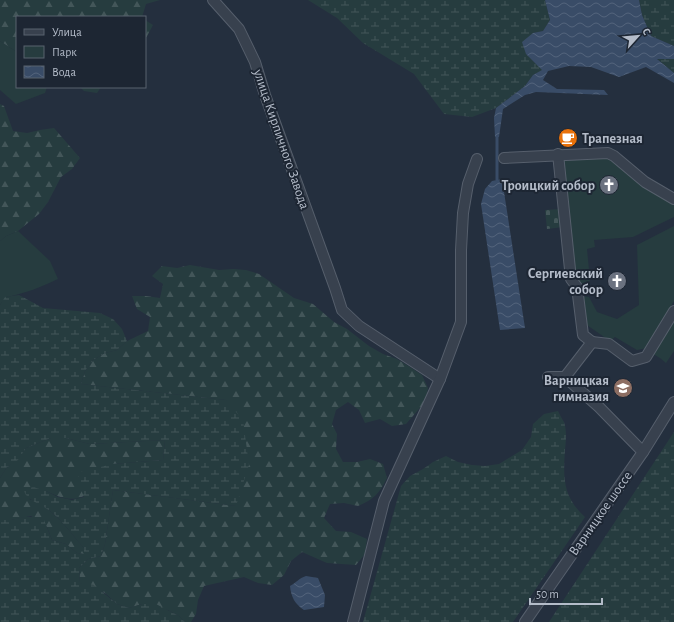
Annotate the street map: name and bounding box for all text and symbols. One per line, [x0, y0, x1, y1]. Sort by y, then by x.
legend [16, 16, 146, 88]
north arrow [618, 16, 658, 56]
text: Улица [52, 26, 82, 38]
text: С [640, 26, 653, 37]
text: Парк [52, 46, 77, 58]
text: Вода [52, 66, 76, 78]
street label: улица Кирпичного Завода [250, 67, 312, 212]
cafe icon: Трапезная [557, 127, 579, 149]
place label: Трапезная [582, 132, 643, 146]
church icon: Троицкий собор [598, 174, 620, 196]
place label: Троицкий собор [501, 179, 595, 193]
place label: Сергиевский собор [528, 267, 603, 297]
church icon: Сергиевский собор [606, 270, 628, 292]
place label: Варницкая гимназия [544, 374, 609, 404]
school or university icon: Варницкая гимназия [612, 377, 634, 399]
street label: Варницкое шоссе [567, 469, 635, 558]
scale bar [530, 580, 602, 606]
text: 50 m [536, 588, 559, 600]

